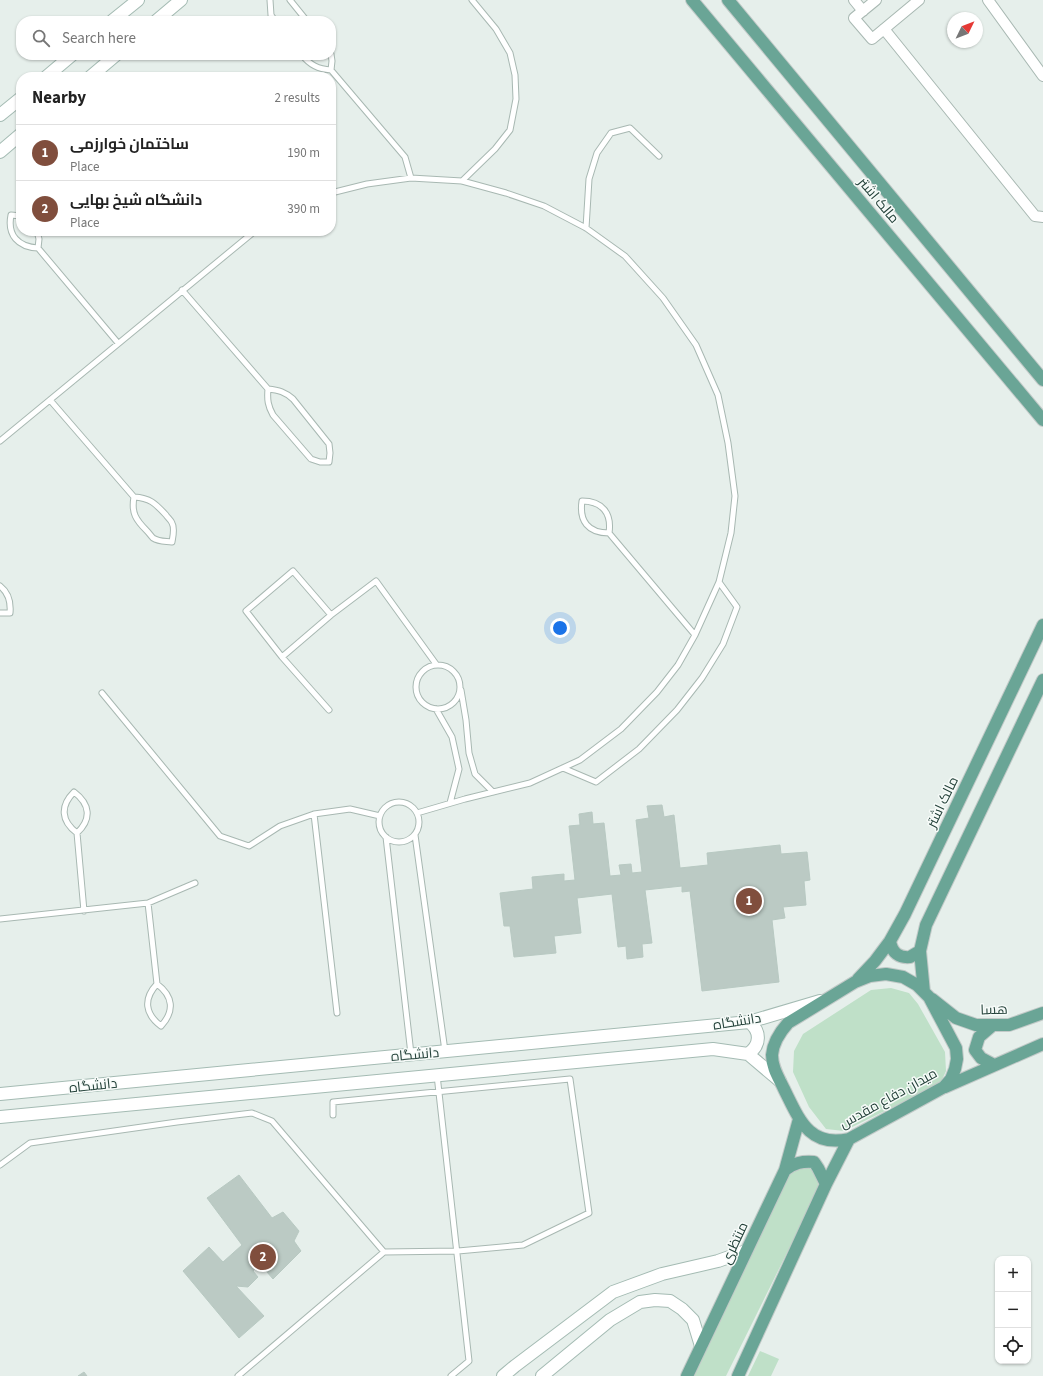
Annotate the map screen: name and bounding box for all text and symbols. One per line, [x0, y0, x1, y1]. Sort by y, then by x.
north arrow [947, 12, 983, 48]
search box [16, 16, 336, 60]
icon: search [30, 27, 52, 49]
text: Search here [62, 28, 136, 49]
text: Nearby [32, 86, 86, 110]
text: 2 results [275, 89, 320, 107]
text: ساختمان خوارزمی [70, 134, 189, 155]
text: 1 [42, 144, 48, 162]
text: 190 m [287, 144, 320, 162]
text: Place [70, 158, 99, 176]
street label: مالک اشتر [852, 172, 904, 228]
text: دانشگاه شیخ بهایی [70, 190, 202, 211]
text: 2 [42, 200, 48, 218]
text: 390 m [287, 200, 320, 218]
text: Place [70, 214, 99, 232]
your location [550, 618, 570, 638]
street label: مالک اشتر [921, 773, 964, 832]
pin: 1 [736, 886, 762, 916]
street label: هسا [980, 1000, 1008, 1020]
street label: دانشگاه [712, 1008, 763, 1036]
street label: دانشگاه [390, 1043, 440, 1067]
street label: میدان دفاع مقدس [836, 1064, 941, 1134]
street label: دانشگاه [68, 1074, 118, 1098]
street label: منتظری [716, 1219, 753, 1268]
pin: 2 [250, 1242, 276, 1272]
map controls [995, 1256, 1031, 1364]
button: + [995, 1256, 1031, 1292]
button: − [995, 1292, 1031, 1328]
button: locate [995, 1328, 1031, 1364]

